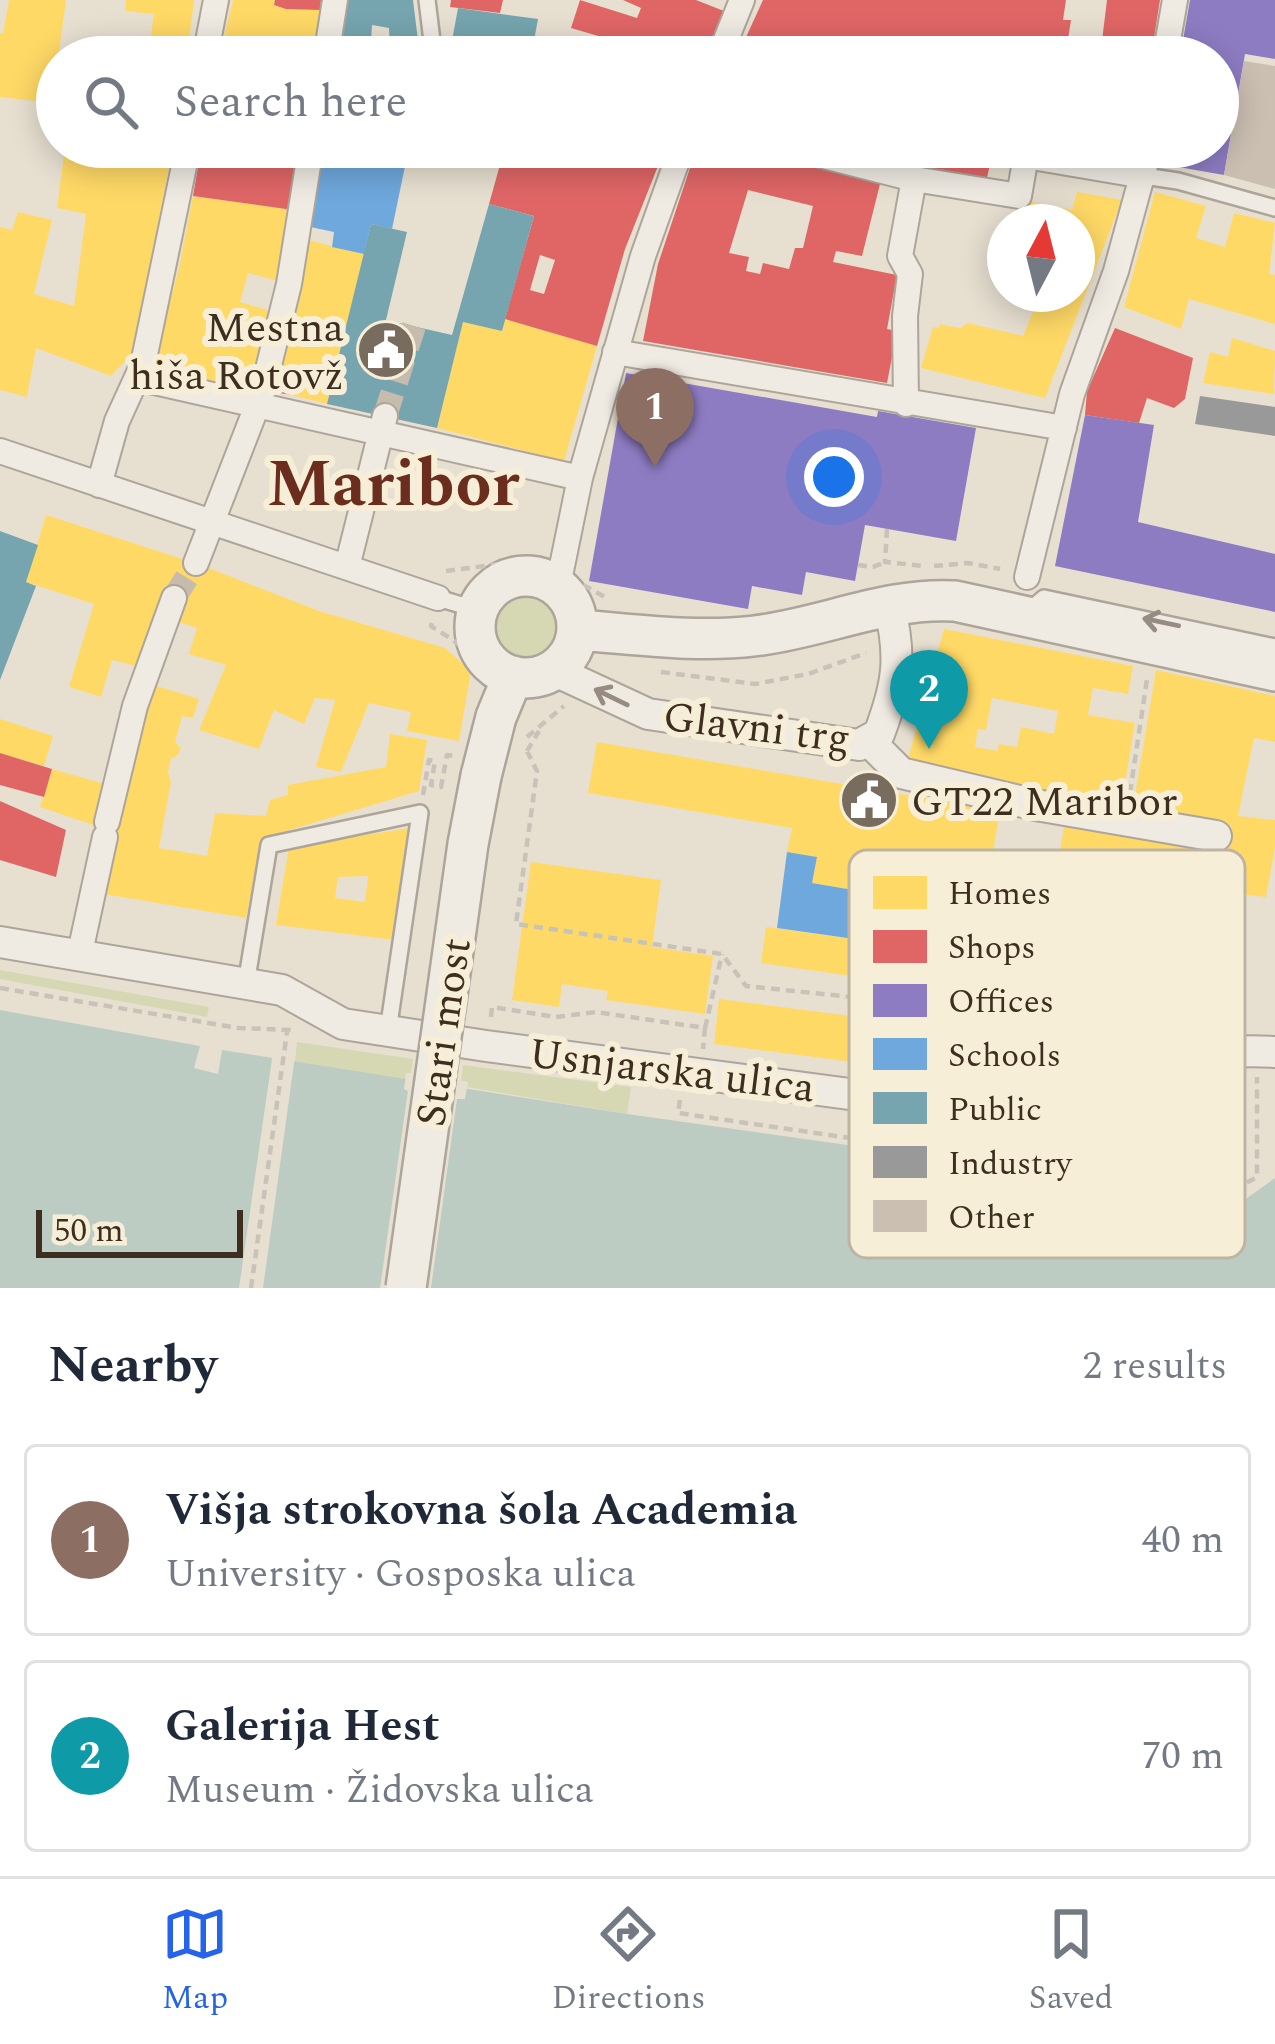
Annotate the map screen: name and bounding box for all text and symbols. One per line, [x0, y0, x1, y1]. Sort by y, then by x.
search box [36, 36, 1239, 168]
text: Search here [174, 68, 407, 137]
icon: search [78, 69, 144, 135]
north arrow [987, 204, 1095, 312]
place label: Mestna hiša Rotovž [129, 297, 344, 408]
public building icon: Mestna hiša Rotovž [355, 319, 417, 381]
pin: 1 [616, 368, 694, 467]
district label: Maribor [266, 435, 520, 536]
your location [804, 447, 864, 507]
one-way arrow [1142, 610, 1180, 633]
pin: 2 [890, 650, 968, 749]
one-way arrow [594, 685, 630, 707]
street label: Glavni trg [660, 686, 854, 771]
public building icon: GT22 Maribor [838, 769, 900, 831]
place label: GT22 Maribor [911, 771, 1178, 834]
legend [849, 850, 1245, 1258]
text: Homes [948, 869, 1051, 919]
text: Shops [948, 923, 1036, 973]
street label: Stari most [400, 934, 489, 1131]
text: Offices [948, 977, 1054, 1027]
street label: Usnjarska ulica [525, 1023, 819, 1120]
text: Schools [948, 1031, 1061, 1081]
text: Public [948, 1085, 1042, 1135]
text: Industry [948, 1139, 1073, 1189]
text: Other [948, 1193, 1035, 1243]
scale bar [36, 1204, 243, 1257]
text: 50 m [54, 1206, 124, 1256]
text: Nearby [48, 1327, 217, 1405]
text: 2 results [1083, 1337, 1227, 1396]
text: Višja strokovna šola Academia [165, 1476, 797, 1545]
text: 1 [79, 1511, 101, 1570]
text: 40 m [1142, 1511, 1224, 1570]
text: University · Gosposka ulica [165, 1545, 636, 1604]
text: Galerija Hest [165, 1692, 440, 1761]
text: 2 [79, 1727, 101, 1786]
text: 70 m [1142, 1727, 1224, 1786]
text: Museum · Židovska ulica [165, 1761, 594, 1820]
tab: Map [162, 1901, 228, 2023]
tab: Directions [551, 1901, 705, 2023]
tab: Saved [1029, 1901, 1113, 2023]

